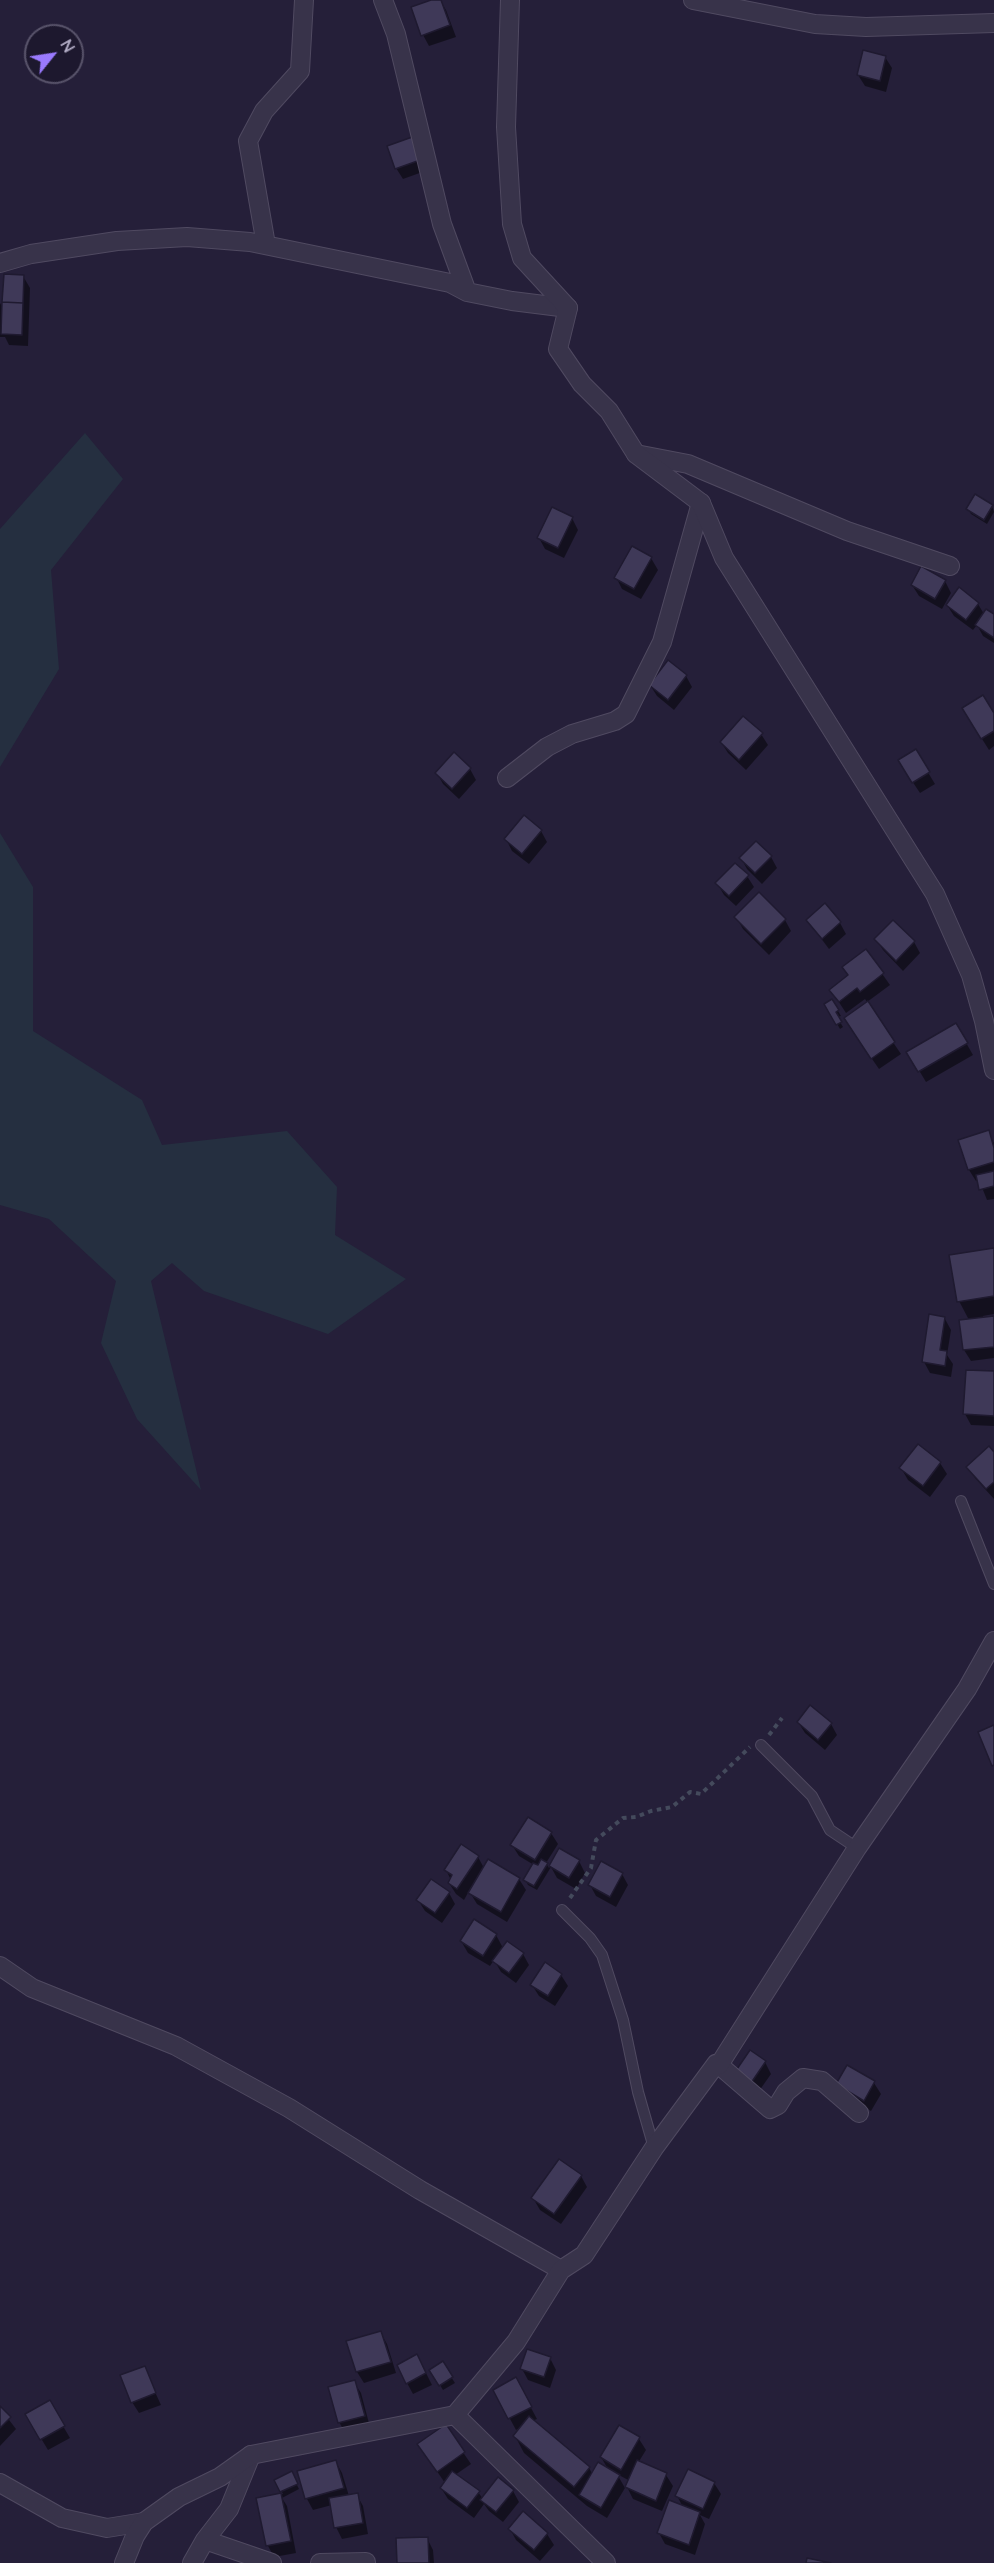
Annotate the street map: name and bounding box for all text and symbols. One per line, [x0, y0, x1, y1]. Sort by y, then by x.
north arrow [24, 24, 84, 84]
text: N [56, 36, 79, 56]

